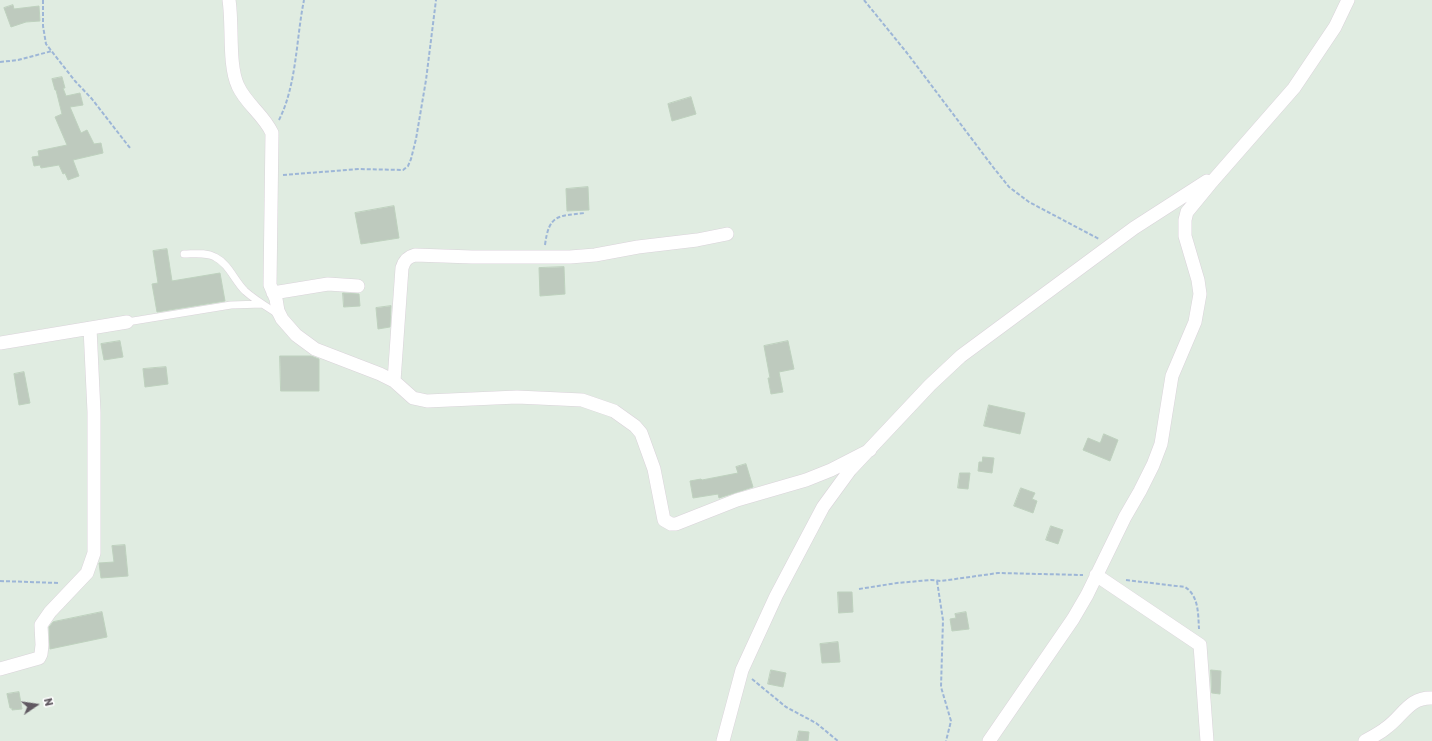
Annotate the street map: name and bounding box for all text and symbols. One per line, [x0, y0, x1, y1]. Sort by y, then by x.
north arrow [16, 685, 56, 725]
text: N [41, 697, 55, 708]

